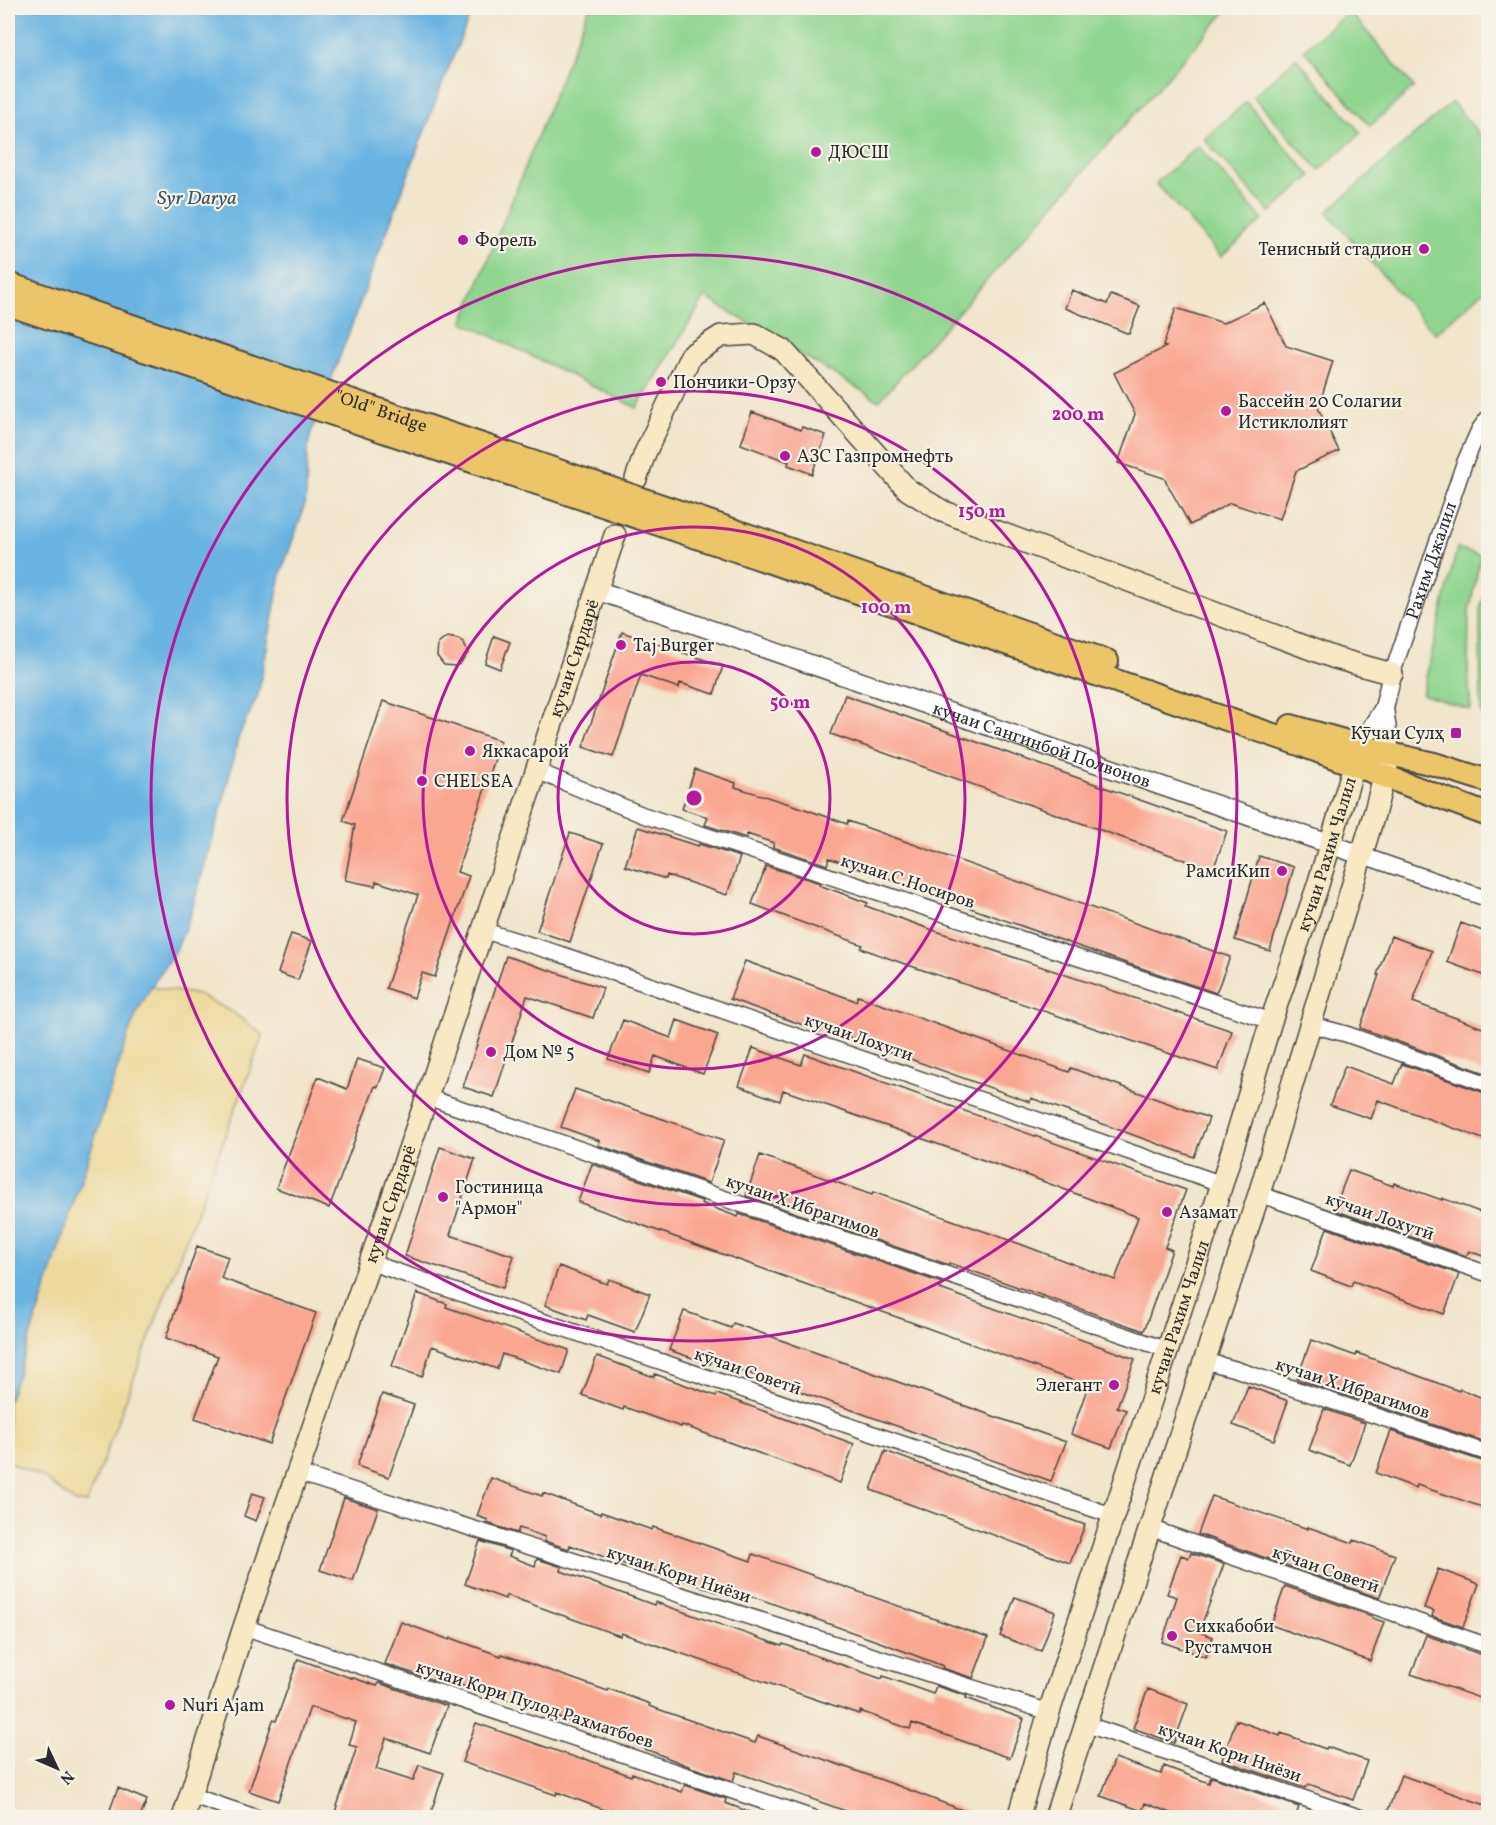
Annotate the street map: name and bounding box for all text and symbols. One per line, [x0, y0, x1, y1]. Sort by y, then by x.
place label: ДЮСШ [828, 141, 889, 166]
marker: ДЮСШ [809, 145, 823, 159]
water label: Syr Darya [157, 185, 237, 213]
place label: Форель [475, 229, 537, 254]
marker: Форель [456, 233, 470, 247]
place label: Тенисный стадион [1258, 238, 1412, 263]
marker: Тенисный стадион [1417, 242, 1431, 256]
place label: Пончики-Орзу [673, 371, 797, 396]
marker: Пончики-Орзу [654, 375, 668, 389]
street label: "Old" Bridge [331, 385, 430, 439]
place label: Бассейн 20 Солагии Истиклолият [1238, 390, 1402, 436]
text: 200 m [1052, 403, 1104, 428]
marker: Бассейн 20 Солагии Истиклолият [1219, 404, 1233, 418]
place label: АЗС Газпромнефть [797, 445, 953, 470]
marker: АЗС Газпромнефть [778, 449, 792, 463]
street label: Рахим Джалил [1401, 499, 1464, 623]
text: 150 m [958, 500, 1006, 525]
street label: кучаи Сирдарё [544, 596, 607, 721]
text: 100 m [861, 596, 911, 621]
place label: Taj Burger [633, 634, 715, 659]
marker: Taj Burger [614, 638, 628, 652]
text: 50 m [770, 691, 810, 716]
street label: кучаи Сангинбой Полвонов [929, 697, 1154, 795]
place label: Кӯчаи Сулҳ [1351, 722, 1445, 747]
marker: Кӯчаи Сулҳ [1449, 726, 1463, 740]
place label: Яккасарой [482, 740, 569, 765]
marker: Яккасарой [463, 744, 477, 758]
place label: CHELSEA [434, 770, 514, 795]
marker: CHELSEA [415, 774, 429, 788]
street label: кучаи Рахим Чалил [1292, 774, 1364, 935]
centre of rings [684, 788, 704, 808]
street label: кучаи С.Носиров [837, 849, 978, 916]
place label: РамсиКип [1186, 860, 1270, 885]
marker: РамсиКип [1275, 864, 1289, 878]
street label: кучаи Лохути [801, 1008, 916, 1069]
place label: Дом № 5 [503, 1041, 575, 1066]
marker: Дом № 5 [484, 1045, 498, 1059]
street label: кучаи Сирдарё [360, 1142, 423, 1267]
street label: кучаи Х.Ибрагимов [722, 1169, 883, 1245]
place label: Гостиница "Армон" [455, 1176, 544, 1222]
street label: кӯчаи Лохутӣ [1322, 1187, 1437, 1248]
marker: Гостиница "Армон" [436, 1190, 450, 1204]
place label: Азамат [1179, 1201, 1238, 1226]
marker: Азамат [1160, 1205, 1174, 1219]
street label: кучаи Рахим Чалил [1143, 1237, 1217, 1398]
street label: кӯчаи Советӣ [691, 1342, 804, 1402]
street label: кучаи Х.Ибрагимов [1272, 1353, 1433, 1426]
place label: Элегант [1036, 1374, 1102, 1399]
marker: Элегант [1107, 1378, 1121, 1392]
street label: кучаи Кори Ниёзи [603, 1540, 754, 1611]
street label: кӯчаи Советӣ [1269, 1540, 1382, 1600]
place label: Сихкабоби Рустамчон [1184, 1615, 1274, 1661]
marker: Сихкабоби Рустамчон [1165, 1629, 1179, 1643]
street label: кучаи Кори Пулод Рахматбоев [412, 1655, 657, 1756]
place label: Nuri Ajam [182, 1694, 265, 1719]
marker: Nuri Ajam [163, 1698, 177, 1712]
street label: кучаи Кори Ниёзи [1154, 1717, 1305, 1790]
north arrow [27, 1738, 87, 1798]
text: N [54, 1765, 78, 1789]

